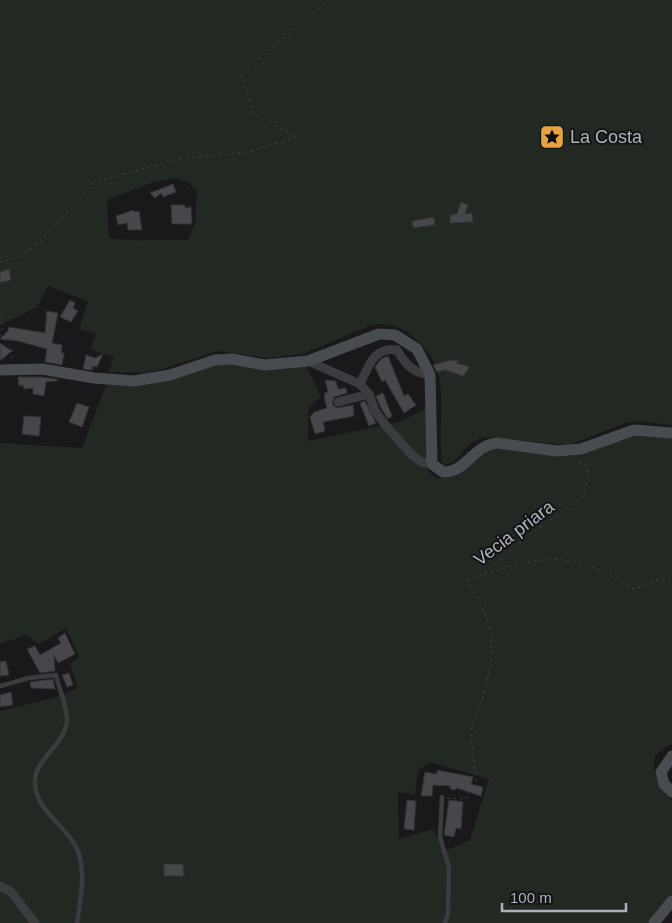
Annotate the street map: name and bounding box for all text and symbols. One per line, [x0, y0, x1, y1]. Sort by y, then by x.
place icon: La Costa [539, 124, 565, 150]
place label: La Costa [570, 127, 643, 147]
street label: Vecia priara [470, 496, 559, 570]
scale bar [502, 880, 626, 912]
text: 100 m [510, 889, 552, 906]

